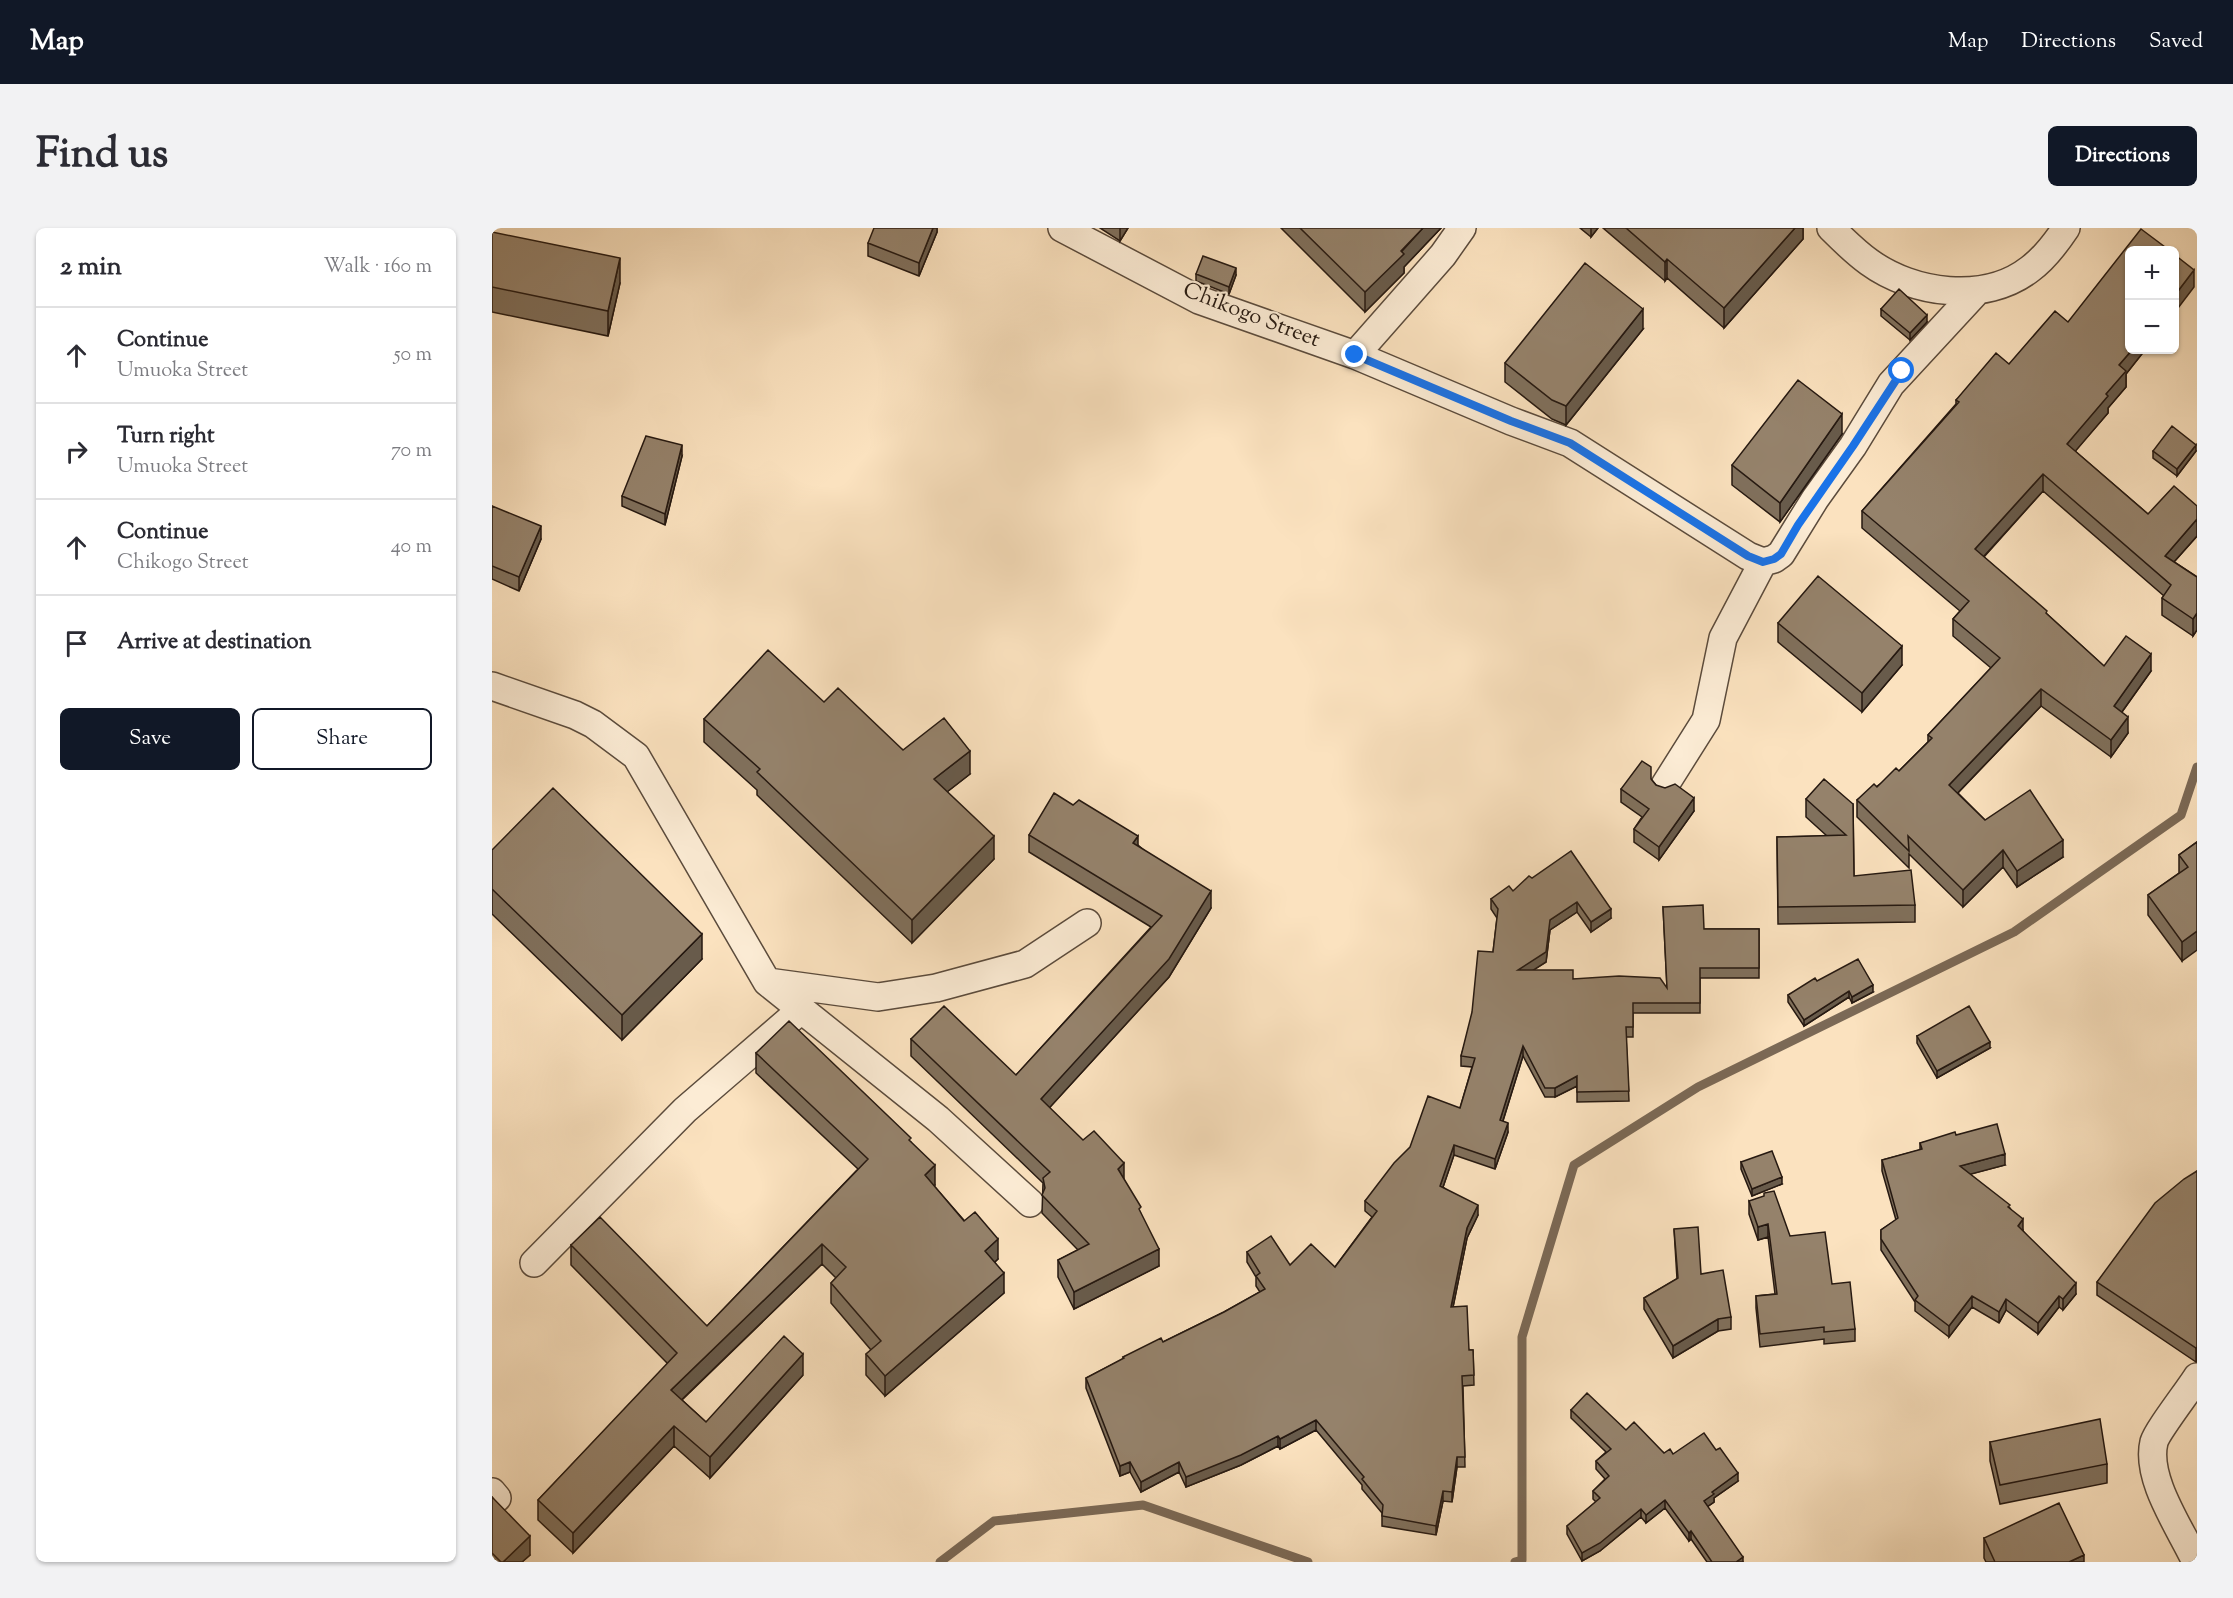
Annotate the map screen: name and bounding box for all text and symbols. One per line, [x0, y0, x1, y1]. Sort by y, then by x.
text: Map [30, 22, 84, 62]
text: Map [1948, 27, 1988, 57]
text: Directions [2021, 27, 2116, 57]
text: Saved [2149, 27, 2203, 57]
text: Find us [36, 126, 168, 186]
button: Directions [2048, 126, 2197, 186]
map controls [2125, 246, 2179, 354]
button: + [2125, 246, 2179, 300]
text: 2 min [60, 249, 122, 286]
text: Walk · 160 m [323, 253, 432, 282]
street label: Chikogo Street [1178, 275, 1325, 357]
button: − [2125, 300, 2179, 354]
text: Continue [117, 325, 208, 357]
icon: ahead [60, 339, 93, 372]
text: 50 m [394, 341, 432, 370]
route end [1341, 341, 1367, 367]
text: Umuoka Street [117, 357, 248, 386]
route start [1888, 357, 1914, 383]
text: Turn right [117, 421, 214, 453]
icon: right [60, 435, 93, 468]
text: 70 m [391, 437, 432, 466]
text: Umuoka Street [117, 453, 248, 482]
text: Continue [117, 517, 208, 549]
icon: ahead [60, 531, 93, 564]
text: 40 m [391, 533, 432, 562]
text: Chikogo Street [117, 549, 249, 578]
icon: arrive [60, 627, 93, 660]
text: Arrive at destination [117, 627, 312, 659]
button: Save [60, 708, 240, 770]
button: Share [252, 708, 432, 770]

